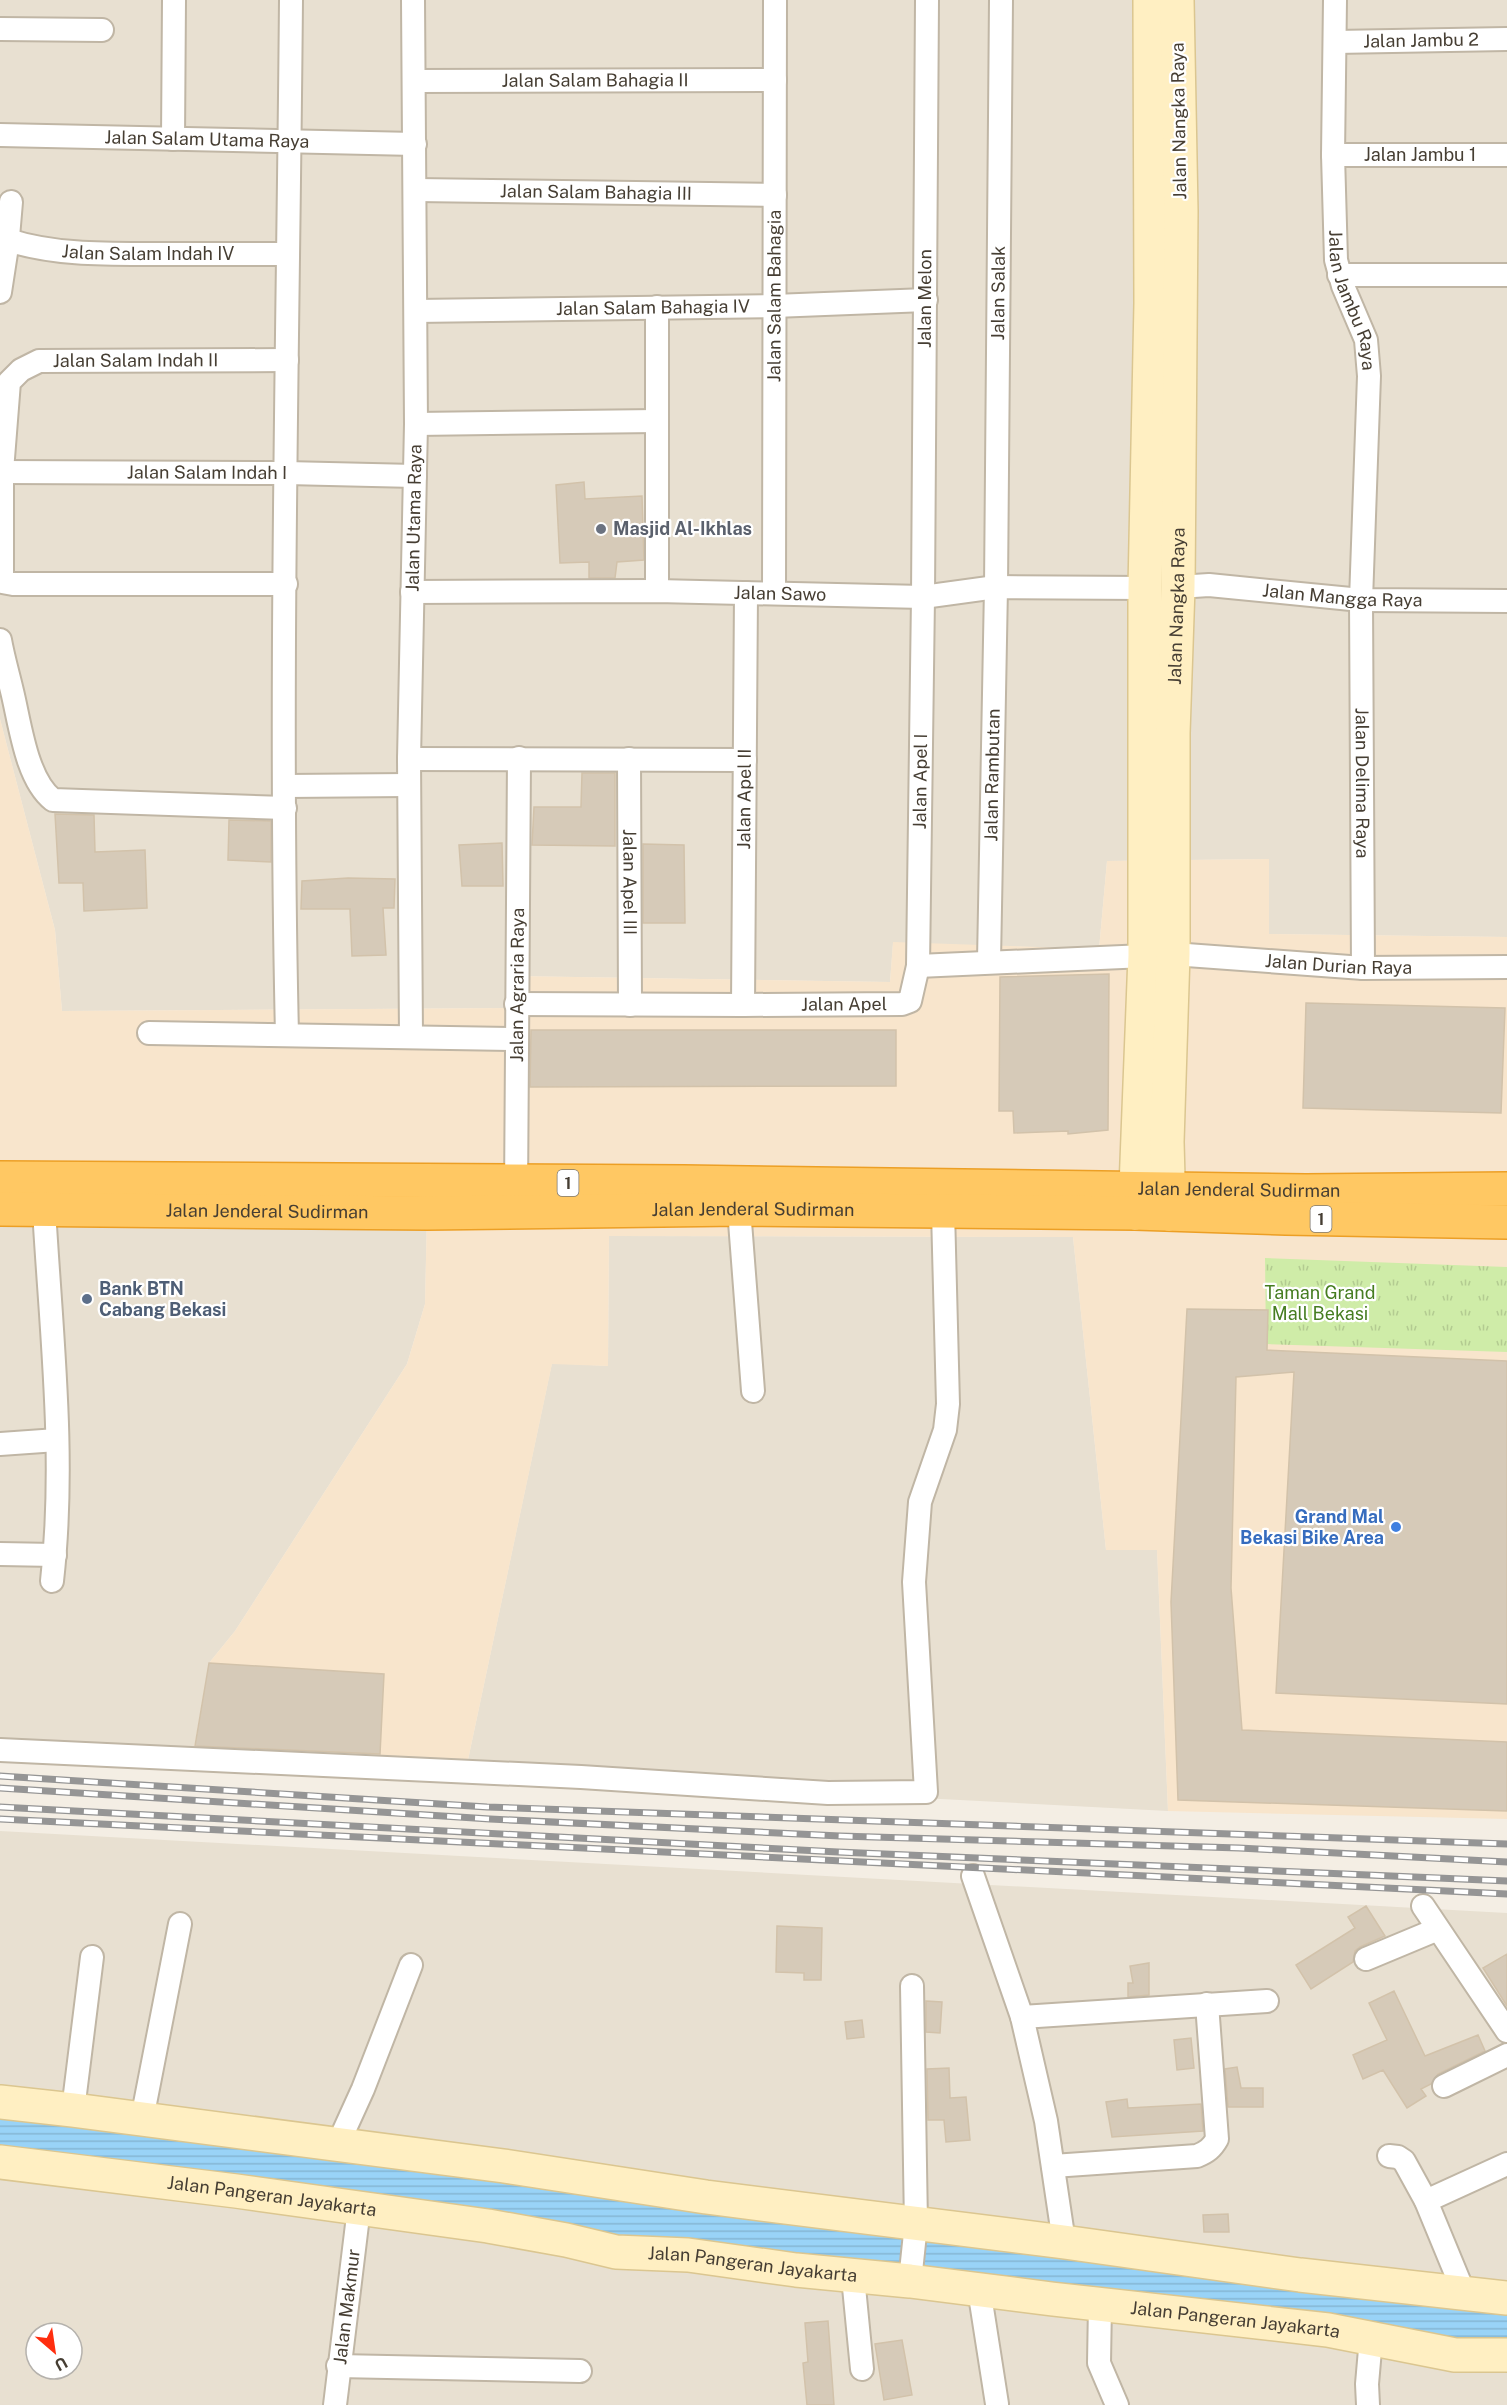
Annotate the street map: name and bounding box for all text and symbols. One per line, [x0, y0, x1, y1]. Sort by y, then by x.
street label: Jalan Jambu 2 [1363, 28, 1479, 52]
street label: Jalan Nangka Raya [1167, 42, 1190, 200]
street label: Jalan Salam Bahagia II [501, 69, 689, 91]
street label: Jalan Salam Utama Raya [104, 126, 310, 152]
street label: Jalan Jambu 1 [1364, 144, 1476, 165]
street label: Jalan Salam Bahagia III [500, 180, 692, 204]
street label: Jalan Salam Bahagia [763, 210, 785, 382]
street label: Jalan Jambu Raya [1325, 230, 1379, 371]
street label: Jalan Salam Indah IV [61, 240, 234, 264]
street label: Jalan Salak [987, 246, 1009, 340]
street label: Jalan Melon [914, 249, 935, 348]
street label: Jalan Salam Bahagia IV [556, 295, 750, 319]
street label: Jalan Salam Indah II [53, 349, 218, 371]
street label: Jalan Utama Raya [401, 444, 426, 592]
street label: Jalan Salam Indah I [127, 461, 287, 483]
place label: Masjid Al-Ikhlas [613, 518, 752, 539]
marker: Masjid Al-Ikhlas [594, 522, 608, 536]
street label: Jalan Nangka Raya [1164, 527, 1188, 685]
street label: Jalan Mangga Raya [1261, 579, 1423, 610]
street label: Jalan Sawo [733, 582, 827, 605]
street label: Jalan Rambutan [980, 708, 1004, 842]
street label: Jalan Delima Raya [1352, 708, 1373, 858]
street label: Jalan Apel I [909, 733, 931, 829]
street label: Jalan Apel II [733, 748, 755, 850]
street label: Jalan Apel III [619, 829, 641, 935]
street label: Jalan Agraria Raya [506, 908, 528, 1062]
street label: Jalan Durian Raya [1264, 950, 1412, 978]
street label: Jalan Apel [801, 993, 887, 1015]
road number: 1 [558, 1170, 578, 1196]
street label: Jalan Jenderal Sudirman [1137, 1178, 1341, 1201]
street label: Jalan Jenderal Sudirman [651, 1198, 855, 1220]
street label: Jalan Jenderal Sudirman [165, 1200, 369, 1222]
road number: 1 [1310, 1206, 1332, 1232]
place label: Bank BTN Cabang Bekasi [99, 1278, 226, 1320]
park label: Taman Grand Mall Bekasi [1265, 1282, 1375, 1324]
marker: Bank BTN Cabang Bekasi [80, 1292, 94, 1306]
place label: Grand Mal Bekasi Bike Area [1240, 1506, 1384, 1548]
marker: Grand Mal Bekasi Bike Area [1389, 1520, 1403, 1534]
street label: Jalan Pangeran Jayakarta [166, 2172, 378, 2220]
street label: Jalan Pangeran Jayakarta [647, 2242, 858, 2286]
street label: Jalan Makmur [329, 2248, 364, 2366]
street label: Jalan Pangeran Jayakarta [1129, 2297, 1342, 2342]
north arrow [24, 2321, 84, 2381]
text: U [51, 2353, 71, 2375]

